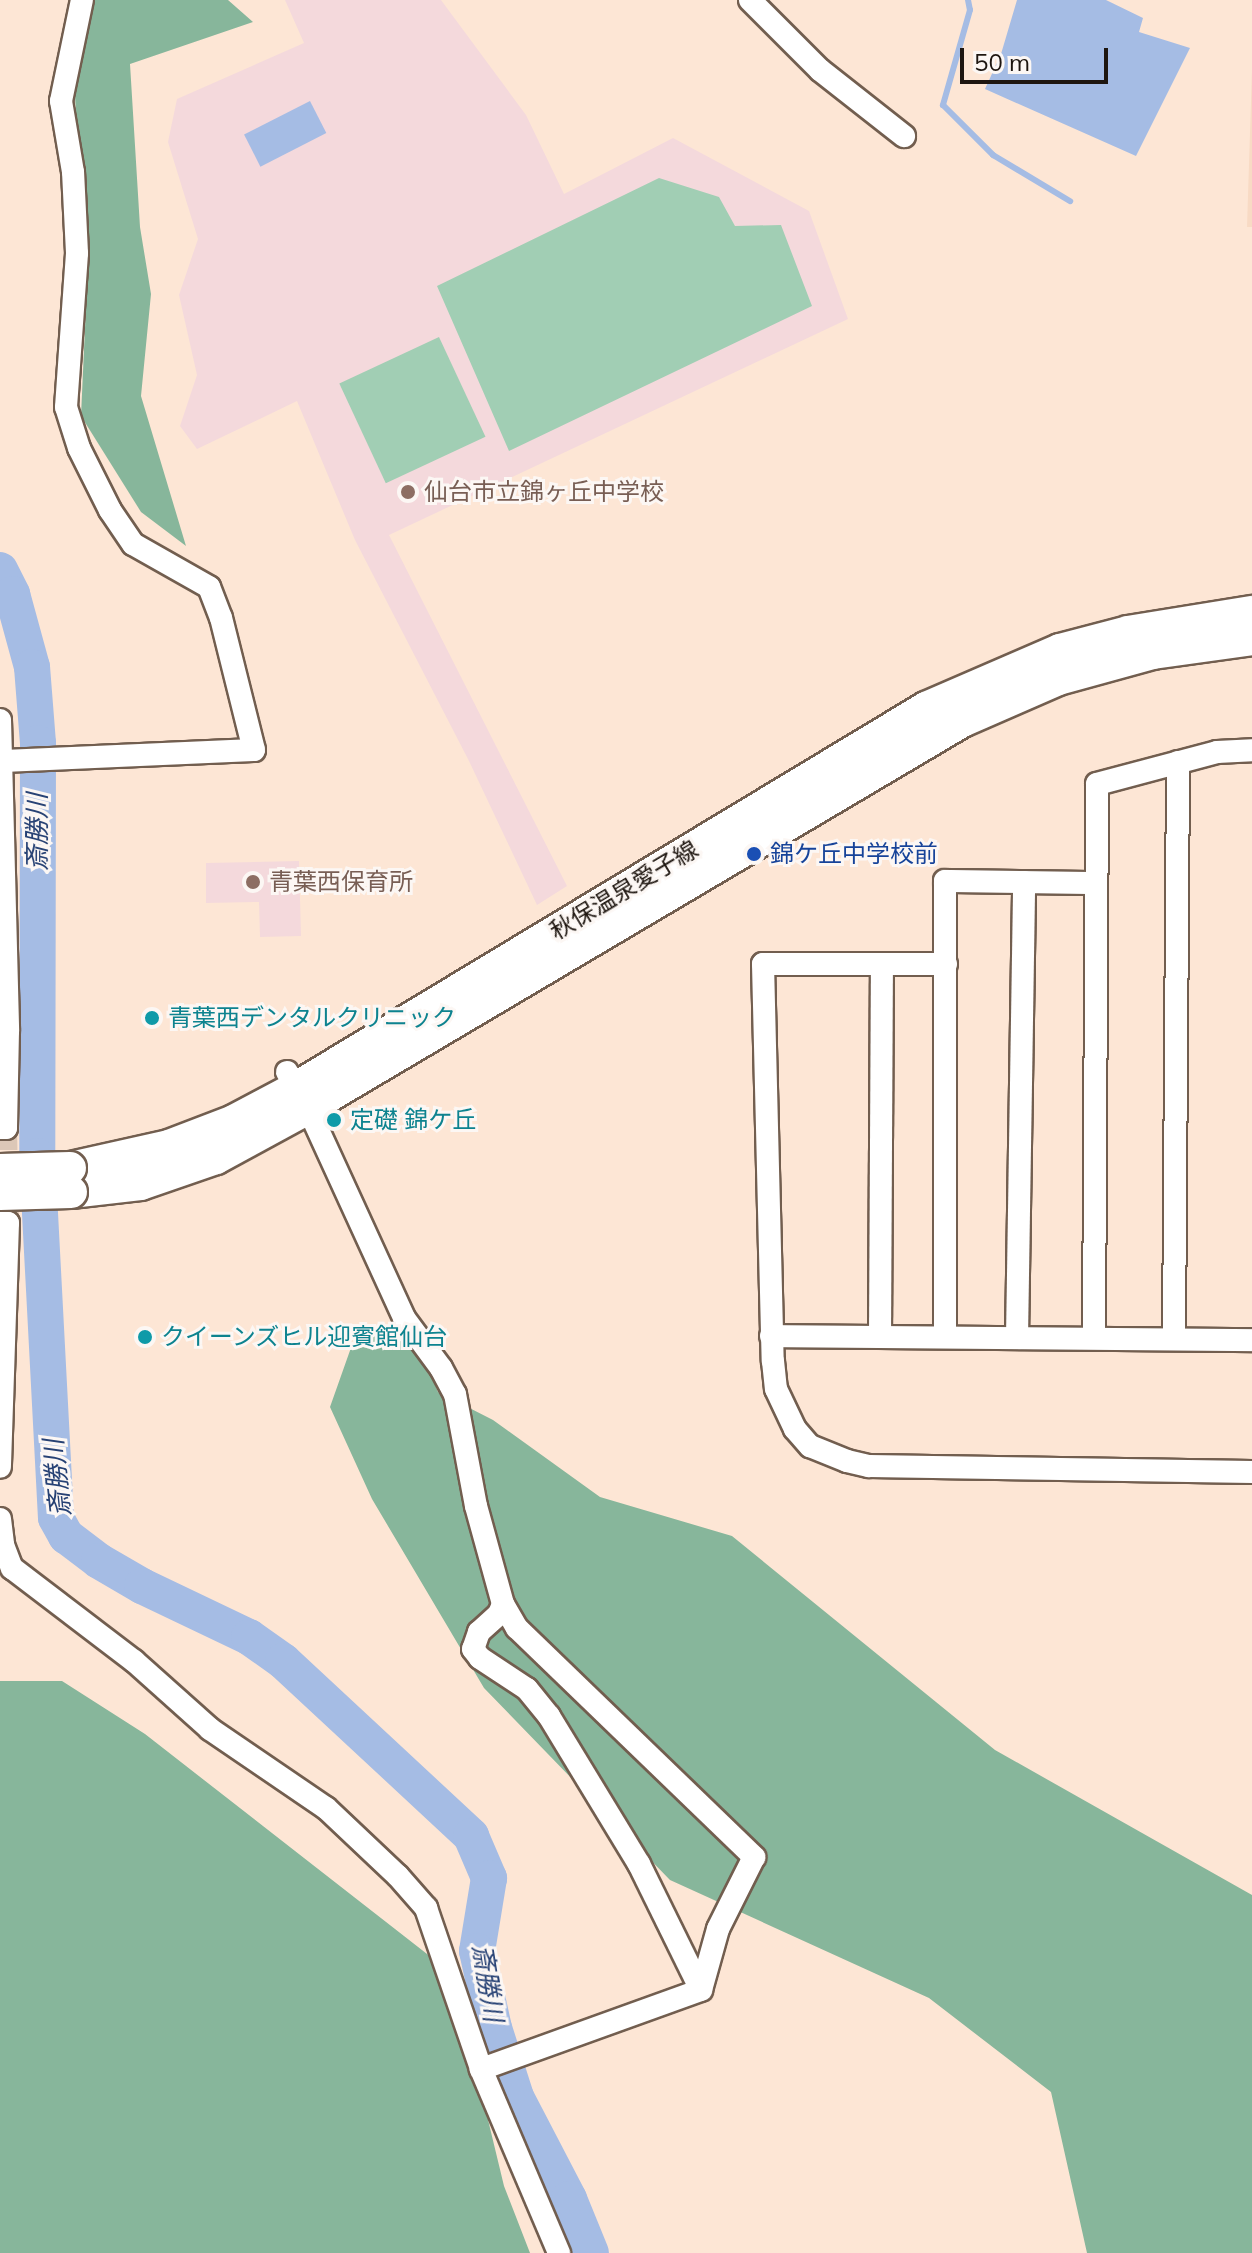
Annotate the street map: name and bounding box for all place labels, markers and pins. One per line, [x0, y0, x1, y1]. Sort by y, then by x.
place label: 仙台市立錦ヶ丘中学校 [424, 478, 664, 506]
marker: 仙台市立錦ヶ丘中学校 [399, 483, 417, 501]
place label: 錦ケ丘中学校前 [770, 840, 938, 868]
marker: 錦ケ丘中学校前 [745, 845, 763, 863]
place label: 青葉西保育所 [269, 868, 413, 896]
marker: 青葉西保育所 [244, 873, 262, 891]
place label: 青葉西デンタルクリニック [168, 1004, 456, 1032]
marker: 青葉西デンタルクリニック [143, 1009, 161, 1027]
place label: 定礎 錦ケ丘 [350, 1106, 476, 1134]
marker: 定礎 錦ケ丘 [325, 1111, 343, 1129]
place label: クイーンズヒル迎賓館仙台 [161, 1323, 449, 1351]
marker: クイーンズヒル迎賓館仙台 [136, 1328, 154, 1346]

